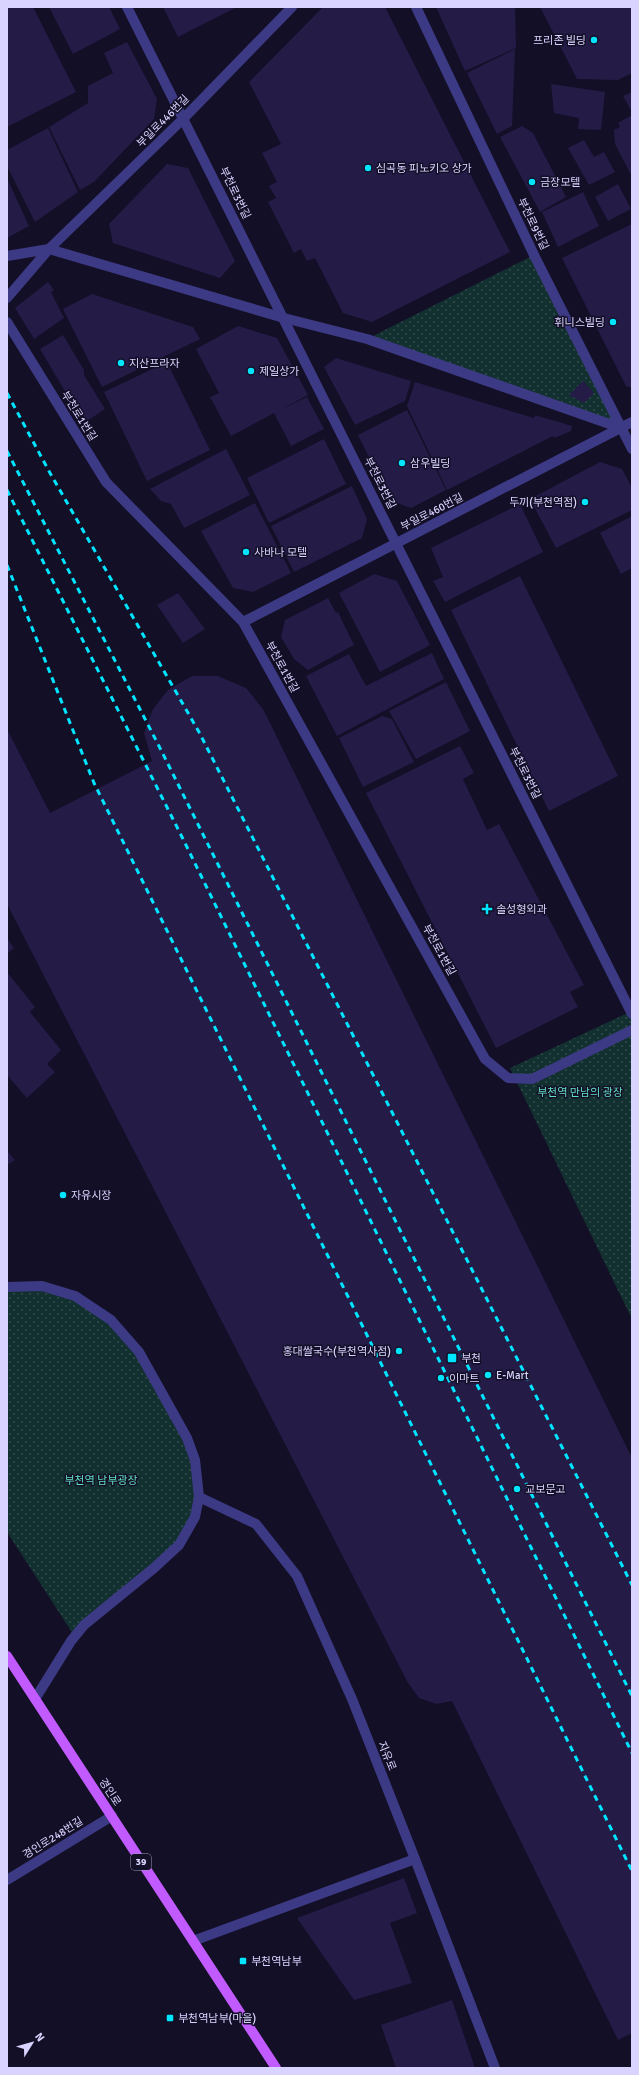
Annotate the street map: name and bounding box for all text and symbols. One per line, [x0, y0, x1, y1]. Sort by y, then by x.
place label: 프리존 빌딩 [533, 34, 586, 47]
marker: 프리존 빌딩 [589, 35, 599, 45]
street label: 부일로446번길 [134, 92, 192, 150]
place label: 심곡동 피노키오 상가 [376, 162, 472, 175]
marker: 심곡동 피노키오 상가 [363, 163, 373, 173]
street label: 부천로3번길 [217, 165, 253, 221]
place label: 금장모텔 [540, 176, 580, 189]
marker: 금장모텔 [527, 177, 537, 187]
street label: 부천로9번길 [515, 196, 551, 252]
place label: 휘니스빌딩 [554, 316, 605, 329]
marker: 휘니스빌딩 [608, 317, 618, 327]
place label: 지산프라자 [129, 357, 180, 370]
marker: 지산프라자 [116, 358, 126, 368]
place label: 제일상가 [259, 365, 299, 378]
marker: 제일상가 [246, 366, 256, 376]
street label: 부천로1번길 [59, 389, 99, 443]
street label: 부천로3번길 [361, 455, 399, 511]
place label: 삼우빌딩 [410, 457, 450, 470]
marker: 삼우빌딩 [397, 458, 407, 468]
street label: 부일로460번길 [399, 491, 465, 533]
place label: 두끼(부천역점) [509, 496, 577, 509]
marker: 두끼(부천역점) [580, 497, 590, 507]
place label: 사바나 모텔 [254, 546, 307, 559]
marker: 사바나 모텔 [241, 547, 251, 557]
street label: 부천로1번길 [263, 639, 301, 695]
street label: 부천로3번길 [506, 745, 544, 801]
marker: 솔성형외과 [481, 903, 493, 915]
place label: 솔성형외과 [496, 903, 547, 916]
street label: 부천로1번길 [420, 922, 458, 978]
park label: 부천역 만남의 광장 [537, 1086, 623, 1099]
place label: 자유시장 [71, 1189, 111, 1202]
marker: 자유시장 [58, 1190, 68, 1200]
place label: 홍대쌀국수(부천역사점) [283, 1345, 391, 1358]
marker: 홍대쌀국수(부천역사점) [394, 1346, 404, 1356]
marker: 부천 [446, 1352, 458, 1364]
place label: 부천 [461, 1352, 481, 1365]
place label: E-Mart [496, 1369, 529, 1382]
marker: E-Mart [483, 1370, 493, 1380]
place label: 이마트 [449, 1372, 479, 1385]
marker: 이마트 [436, 1373, 446, 1383]
park label: 부천역 남부광장 [64, 1474, 138, 1487]
place label: 교보문고 [525, 1483, 565, 1496]
marker: 교보문고 [512, 1484, 522, 1494]
street label: 자유로 [375, 1739, 399, 1773]
street label: 경인로 [96, 1776, 124, 1808]
street label: 경인로248번길 [21, 1814, 85, 1862]
road number: 39 [131, 1854, 151, 1870]
place label: 부천역남부 [251, 1955, 302, 1968]
marker: 부천역남부 [238, 1956, 248, 1966]
place label: 부천역남부(마을) [178, 2012, 256, 2025]
marker: 부천역남부(마을) [165, 2013, 175, 2023]
north arrow [12, 2023, 52, 2063]
text: N [32, 2030, 47, 2044]

